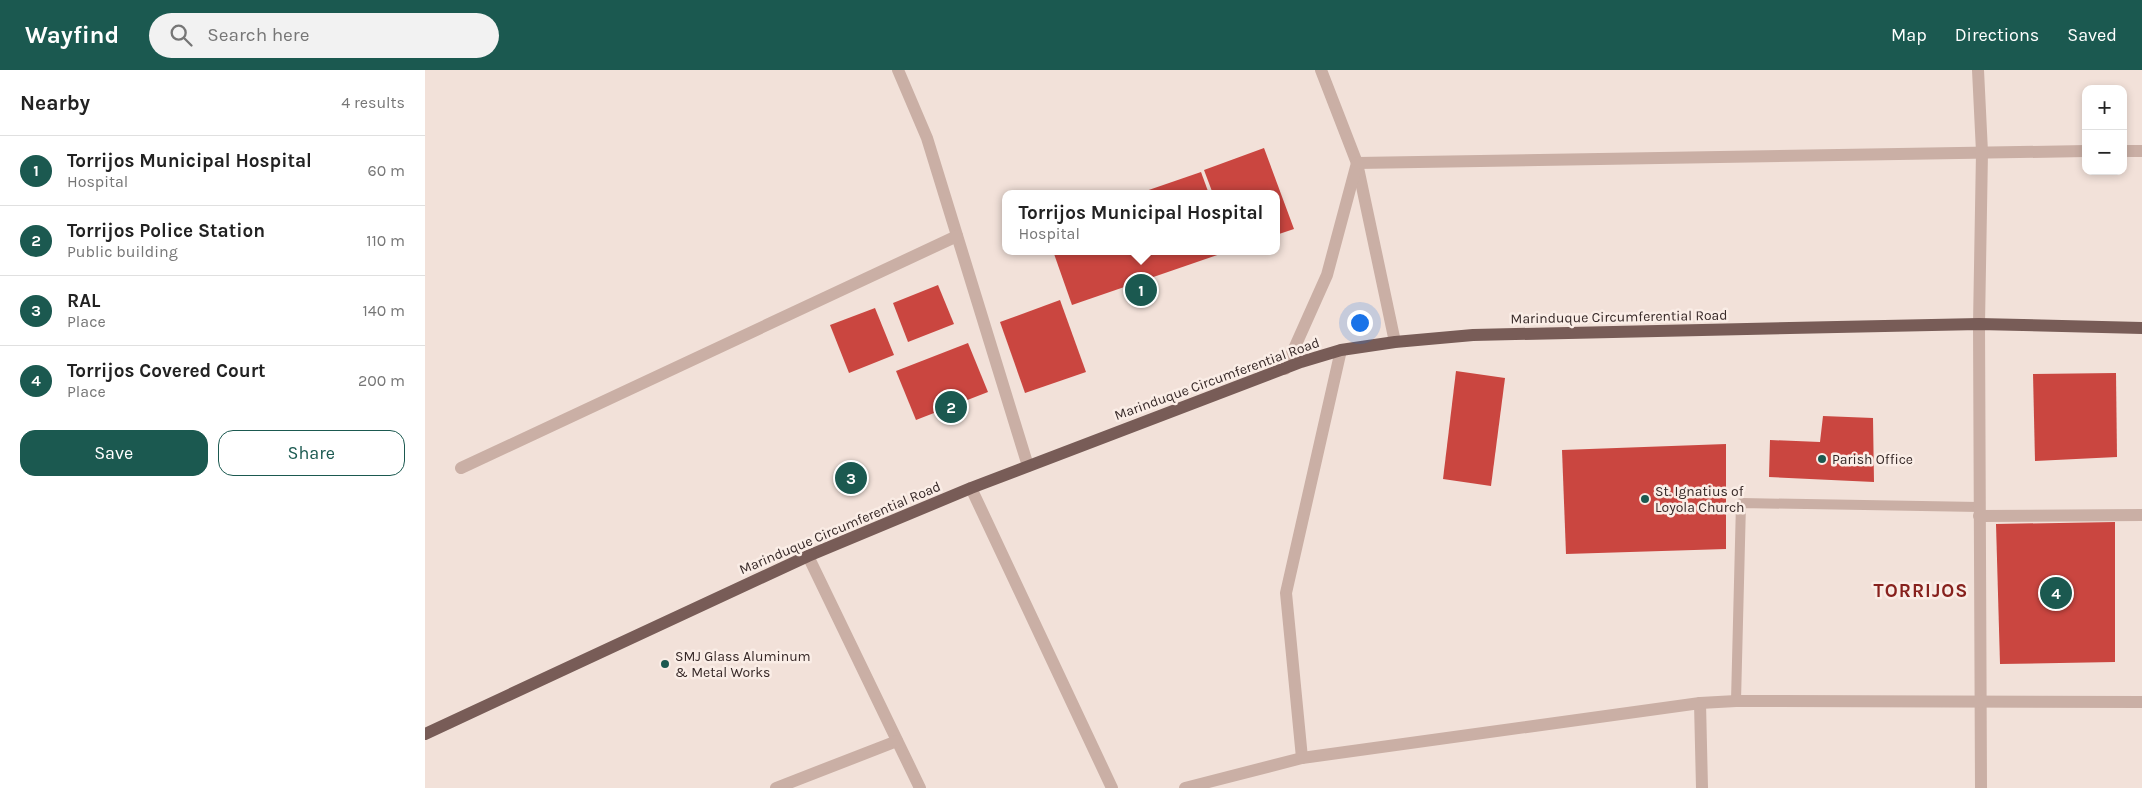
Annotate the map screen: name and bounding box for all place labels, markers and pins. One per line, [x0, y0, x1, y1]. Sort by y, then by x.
pin: 1 [1125, 271, 1157, 309]
pin: 2 [935, 388, 967, 426]
place label: Parish Office [1832, 451, 1913, 468]
marker: Parish Office [1816, 453, 1828, 465]
pin: 3 [835, 459, 867, 497]
place label: St. Ignatius of Loyola Church [1655, 483, 1745, 516]
marker: St. Ignatius of Loyola Church [1639, 493, 1651, 505]
pin: 4 [2040, 574, 2072, 612]
place label: SMJ Glass Aluminum & Metal Works [675, 648, 811, 681]
marker: SMJ Glass Aluminum & Metal Works [659, 658, 671, 670]

